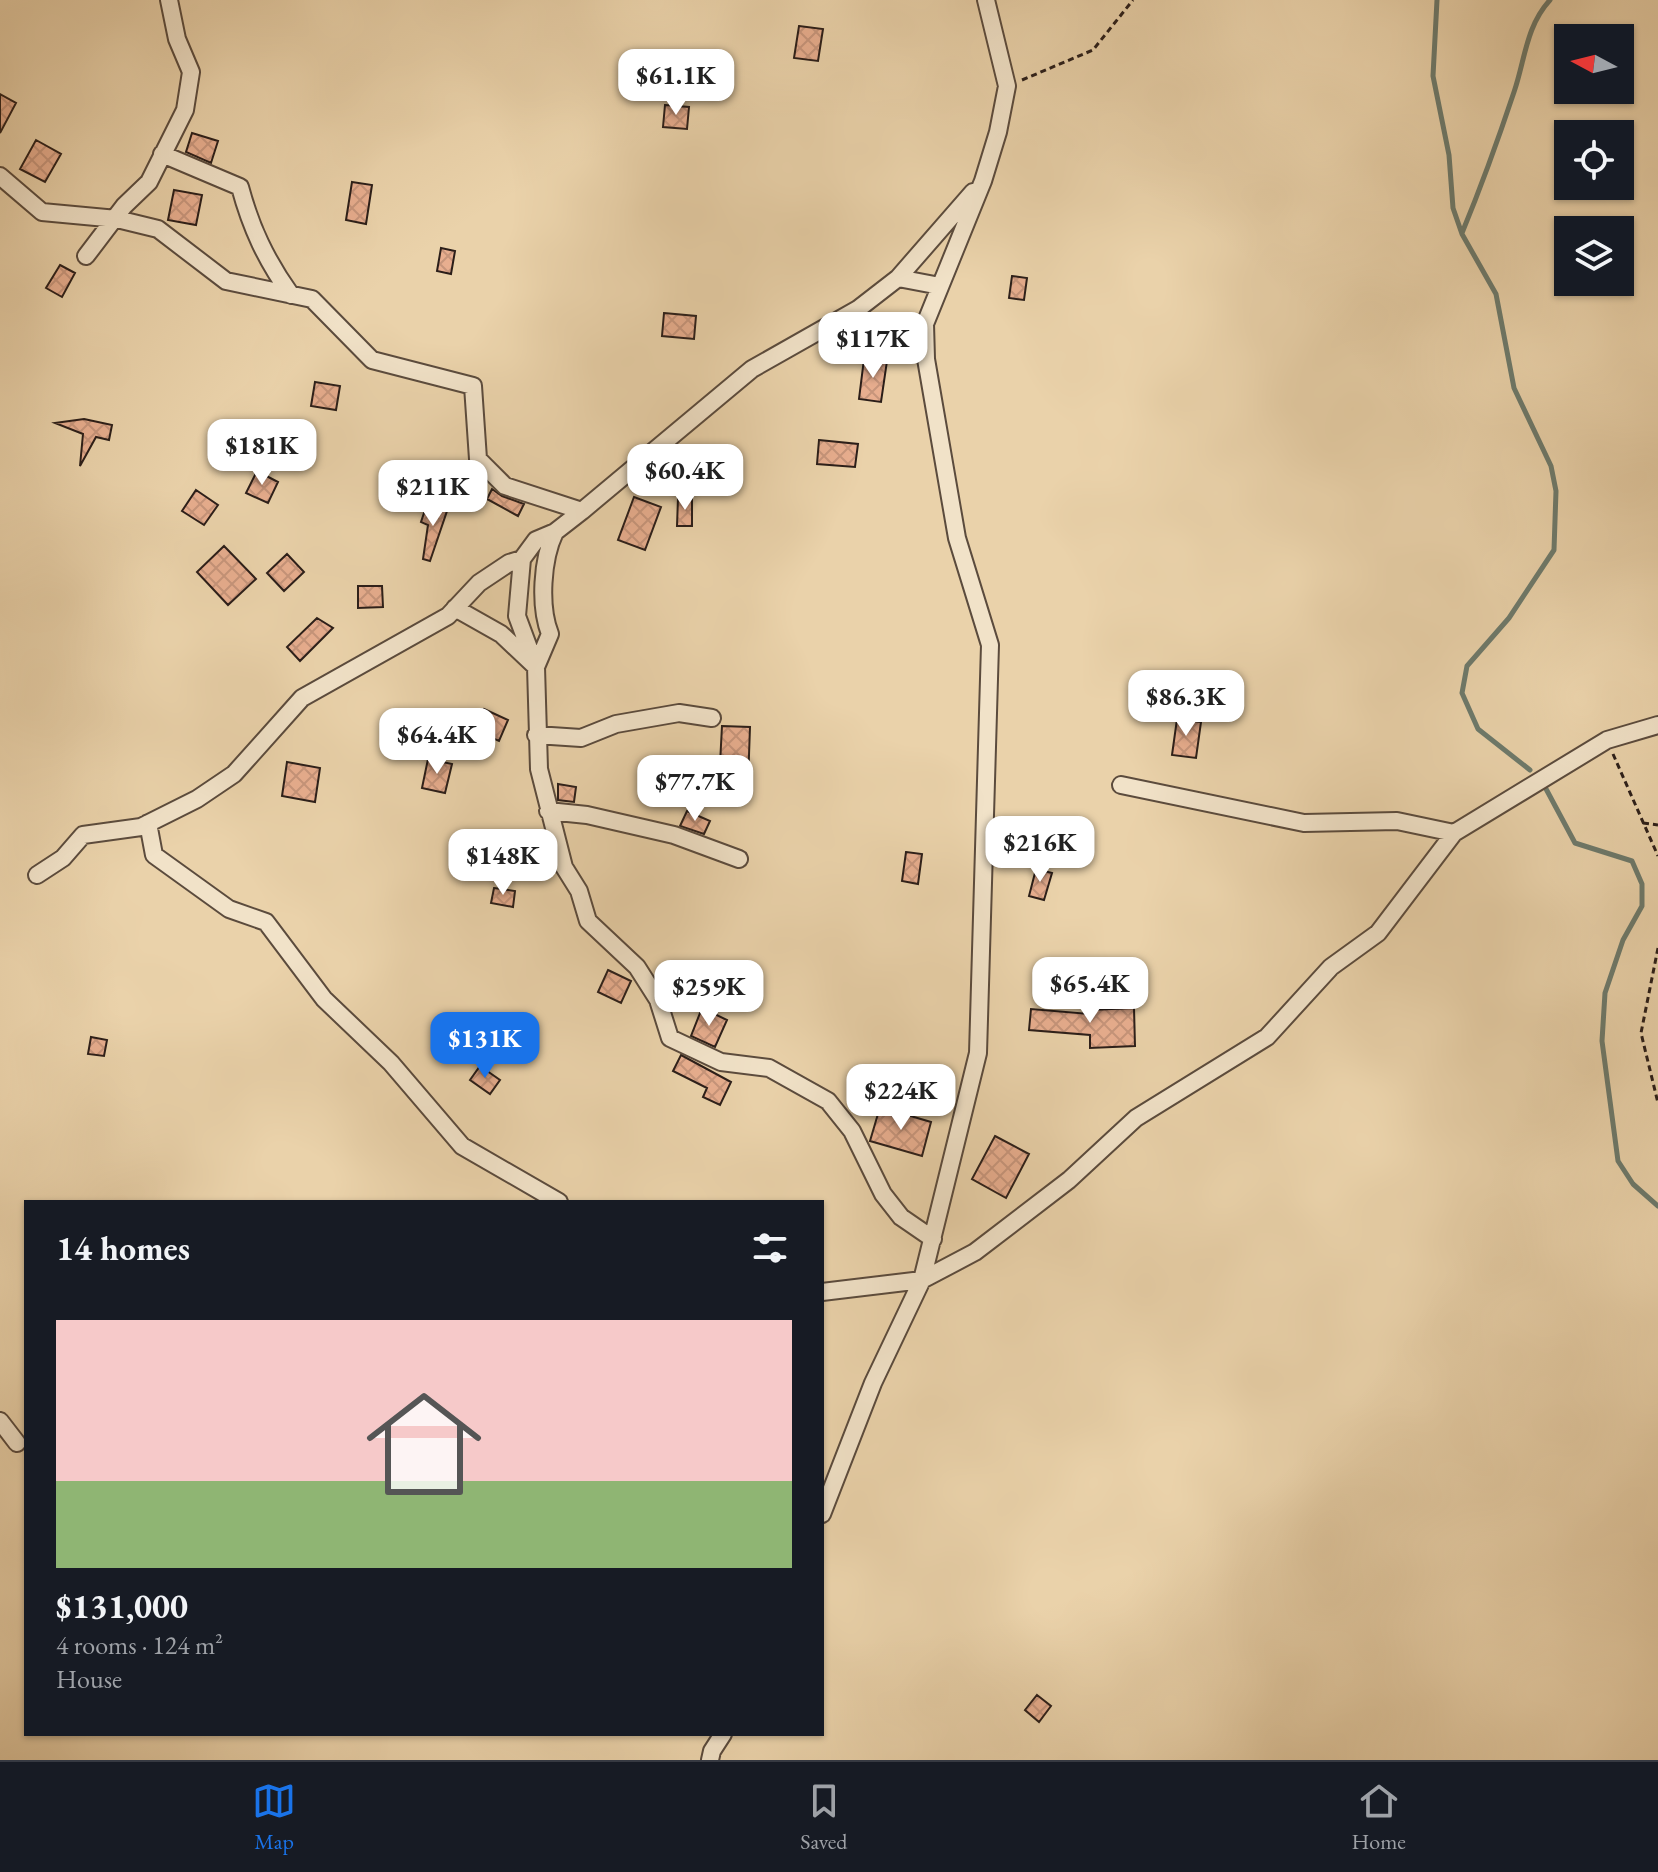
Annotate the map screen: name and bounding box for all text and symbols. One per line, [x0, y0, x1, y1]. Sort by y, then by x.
north arrow [1554, 24, 1634, 104]
map controls [1554, 24, 1634, 296]
pin: $61.1K [611, 49, 741, 117]
text: $61.1K [636, 58, 716, 92]
button: locate [1554, 120, 1634, 200]
button: layers [1554, 216, 1634, 296]
pin: $117K [817, 312, 929, 380]
text: $117K [836, 321, 910, 355]
pin: $181K [206, 419, 318, 487]
text: $181K [225, 428, 299, 462]
pin: $60.4K [620, 444, 750, 512]
text: $60.4K [645, 453, 725, 487]
pin: $211K [377, 460, 489, 528]
text: $211K [396, 469, 470, 503]
pin: $86.3K [1121, 670, 1251, 738]
text: $86.3K [1146, 679, 1226, 713]
pin: $64.4K [372, 708, 502, 776]
text: $64.4K [397, 717, 477, 751]
pin: $77.7K [630, 755, 760, 823]
text: $77.7K [655, 764, 735, 798]
pin: $216K [984, 816, 1096, 884]
text: $216K [1003, 825, 1077, 859]
pin: $148K [447, 829, 559, 897]
text: $148K [466, 838, 540, 872]
pin: $65.4K [1025, 957, 1155, 1025]
pin: $259K [653, 960, 765, 1028]
text: $65.4K [1050, 966, 1130, 1000]
text: $259K [672, 969, 746, 1003]
pin: $131K [429, 1012, 541, 1080]
text: $131K [448, 1021, 522, 1055]
pin: $224K [845, 1064, 957, 1132]
text: $224K [864, 1073, 938, 1107]
text: 14 homes [56, 1226, 190, 1270]
icon: filters [748, 1226, 792, 1270]
icon: home [352, 1372, 496, 1516]
text: $131,000 [56, 1584, 188, 1628]
text: 4 rooms · 124 m² [56, 1628, 223, 1662]
text: House [56, 1662, 122, 1696]
tab: Map [252, 1779, 296, 1856]
tab: Saved [800, 1779, 847, 1856]
tab: Home [1352, 1779, 1406, 1856]

